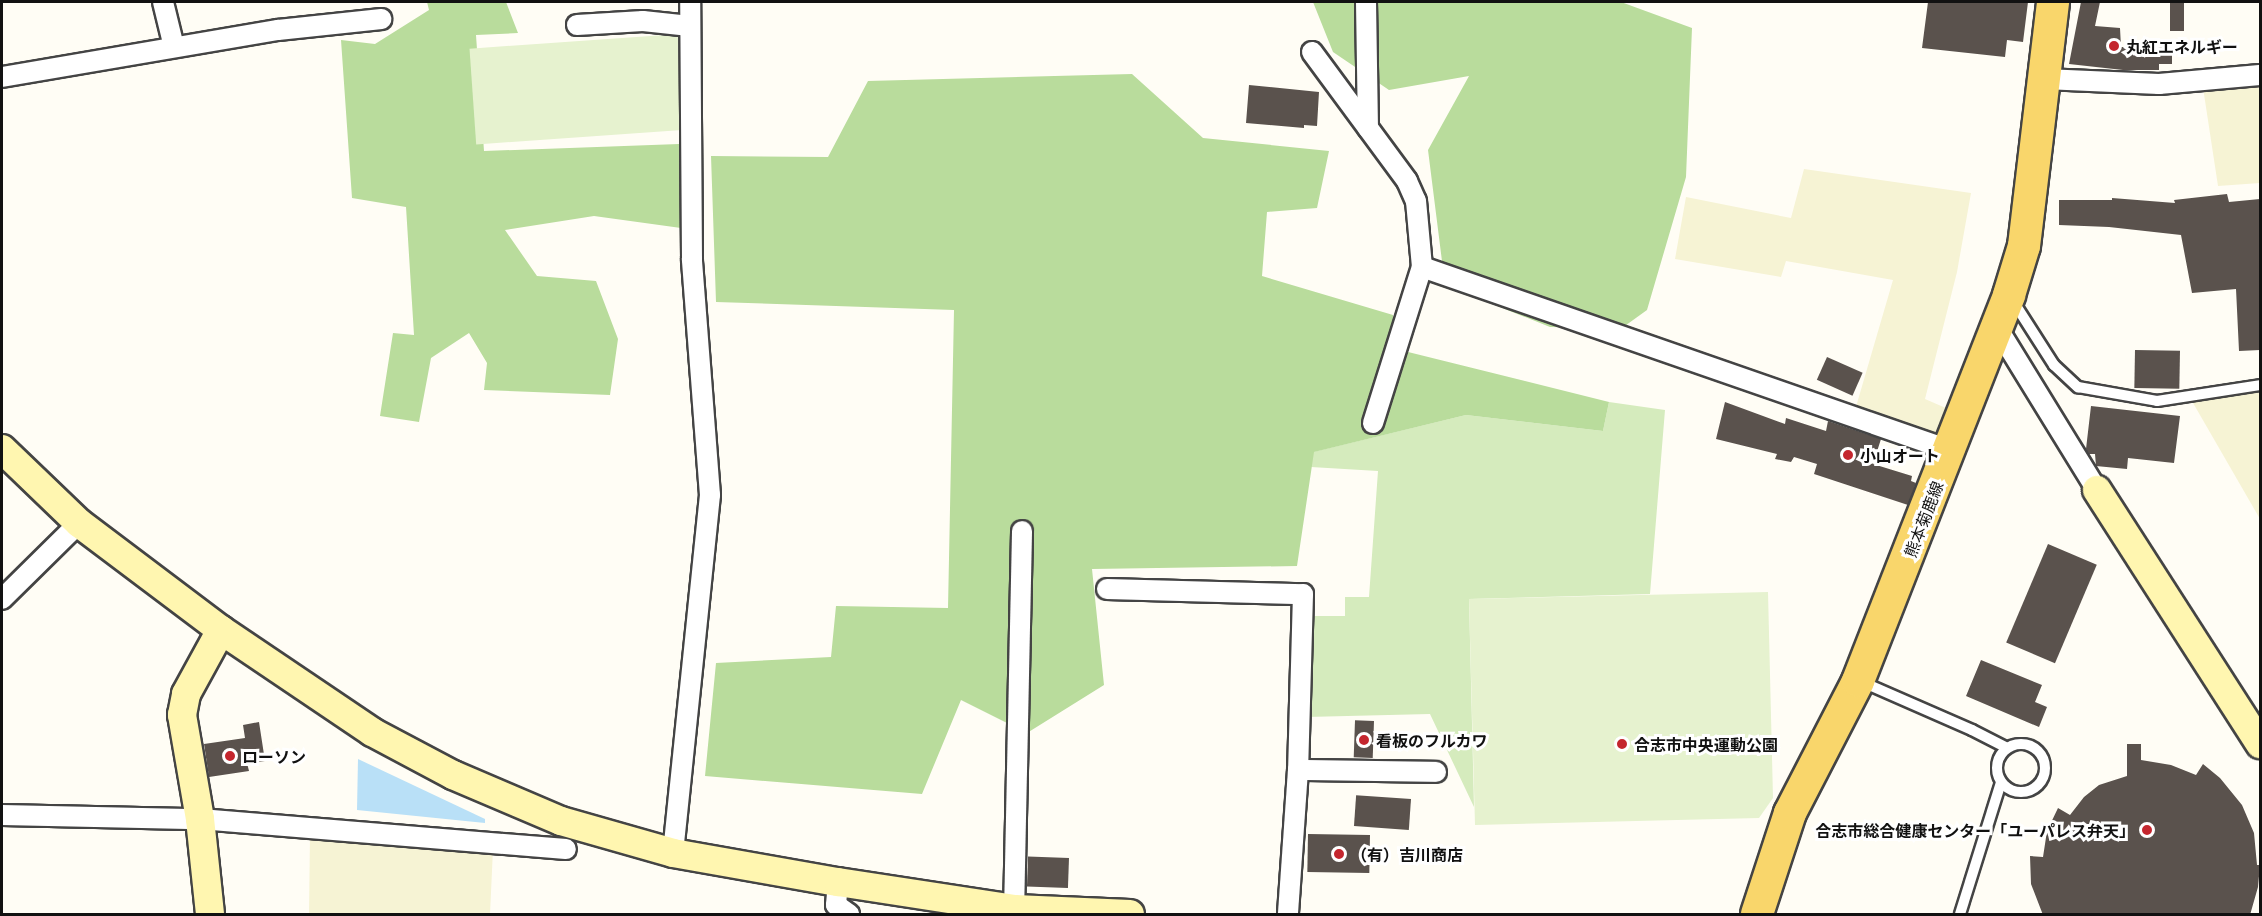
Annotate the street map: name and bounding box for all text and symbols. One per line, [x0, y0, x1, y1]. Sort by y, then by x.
place label: 丸紅エネルギー [2126, 36, 2238, 56]
marker: 丸紅エネルギー [2107, 39, 2121, 53]
place label: 小山オート [1860, 445, 1940, 465]
marker: 小山オート [1841, 448, 1855, 462]
street label: 熊本菊鹿線 [1900, 478, 1946, 560]
place label: 看板のフルカワ [1376, 730, 1488, 750]
marker: 看板のフルカワ [1357, 733, 1371, 747]
place label: 合志市中央運動公園 [1634, 734, 1778, 754]
marker: 合志市中央運動公園 [1615, 737, 1629, 751]
place label: ローソン [242, 746, 306, 766]
marker: ローソン [223, 749, 237, 763]
place label: 合志市総合健康センター「ユーパレス弁天」 [1815, 820, 2135, 840]
marker: 合志市総合健康センター「ユーパレス弁天」 [2140, 823, 2154, 837]
place label: （有）吉川商店 [1351, 844, 1463, 864]
marker: （有）吉川商店 [1332, 847, 1346, 861]

